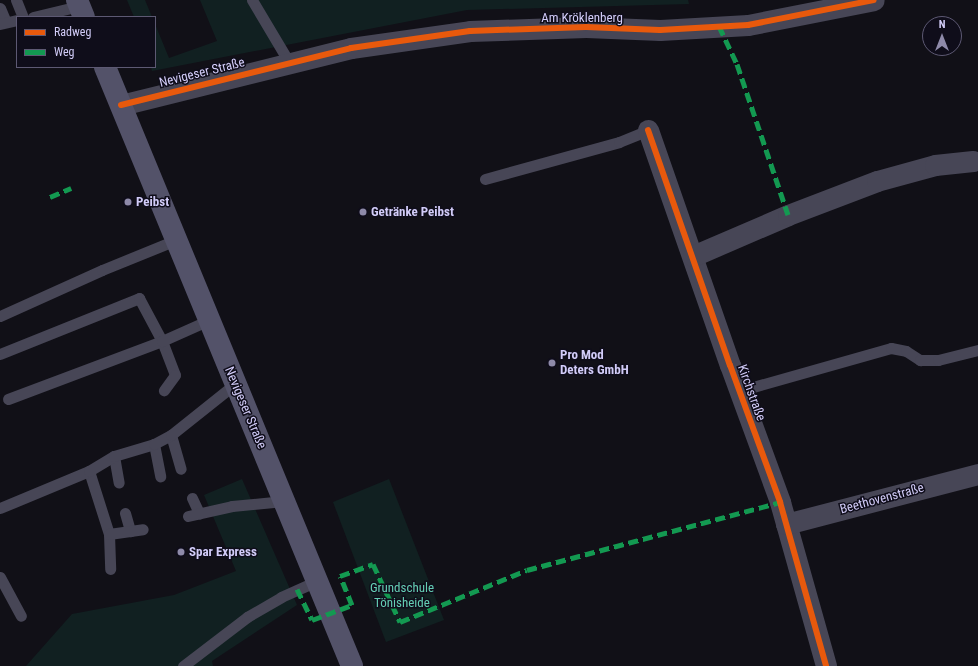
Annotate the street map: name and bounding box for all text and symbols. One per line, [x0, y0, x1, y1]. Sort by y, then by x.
street label: Am Kröklenberg [541, 10, 623, 26]
legend [16, 16, 156, 68]
north arrow [922, 16, 962, 56]
text: N [939, 18, 945, 31]
text: Radweg [54, 25, 91, 39]
text: Weg [54, 45, 75, 59]
street label: Nevigeser Straße [158, 55, 246, 91]
place label: Peibst [136, 194, 169, 210]
marker: Peibst [123, 197, 133, 207]
place label: Getränke Peibst [371, 204, 454, 220]
marker: Getränke Peibst [358, 207, 368, 217]
place label: Pro Mod Deters GmbH [560, 348, 629, 379]
marker: Pro Mod Deters GmbH [547, 358, 557, 368]
street label: Kirchstraße [734, 363, 768, 423]
street label: Nevigeser Straße [221, 365, 269, 451]
street label: Beethovenstraße [838, 480, 926, 518]
place label: Spar Express [189, 544, 257, 560]
marker: Spar Express [176, 547, 186, 557]
park label: Grundschule Tönisheide [370, 581, 434, 612]

